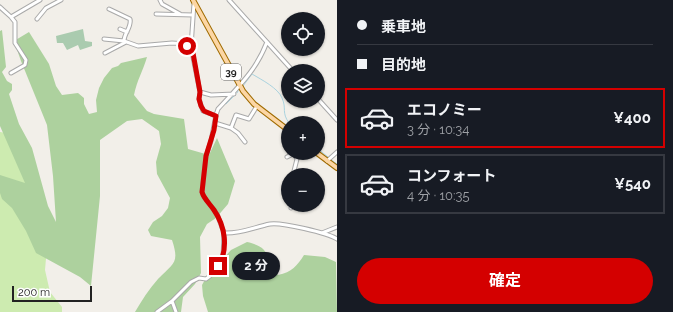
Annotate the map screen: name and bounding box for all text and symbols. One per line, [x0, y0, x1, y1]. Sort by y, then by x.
map controls [281, 12, 325, 212]
button: locate [281, 12, 325, 56]
text: 乗車地 [381, 18, 426, 36]
route start [178, 37, 196, 55]
text: 目的地 [381, 56, 426, 74]
road number: 39 [221, 64, 241, 80]
button: layers [281, 64, 325, 108]
icon: car [359, 100, 395, 136]
text: エコノミー [407, 101, 482, 119]
text: ¥400 [613, 109, 651, 127]
button: + [281, 116, 325, 160]
text: 3 分 · 10:34 [407, 122, 469, 137]
icon: car [359, 166, 395, 202]
text: コンフォート [407, 167, 497, 185]
button: − [281, 168, 325, 212]
text: ¥540 [614, 175, 651, 193]
text: 4 分 · 10:35 [407, 188, 470, 203]
callout: 2 分 [232, 252, 280, 280]
route end [209, 257, 227, 275]
text: 2 分 [244, 258, 268, 273]
button: 確定 [357, 258, 653, 304]
scale bar [12, 284, 92, 303]
text: 200 m [18, 286, 50, 299]

